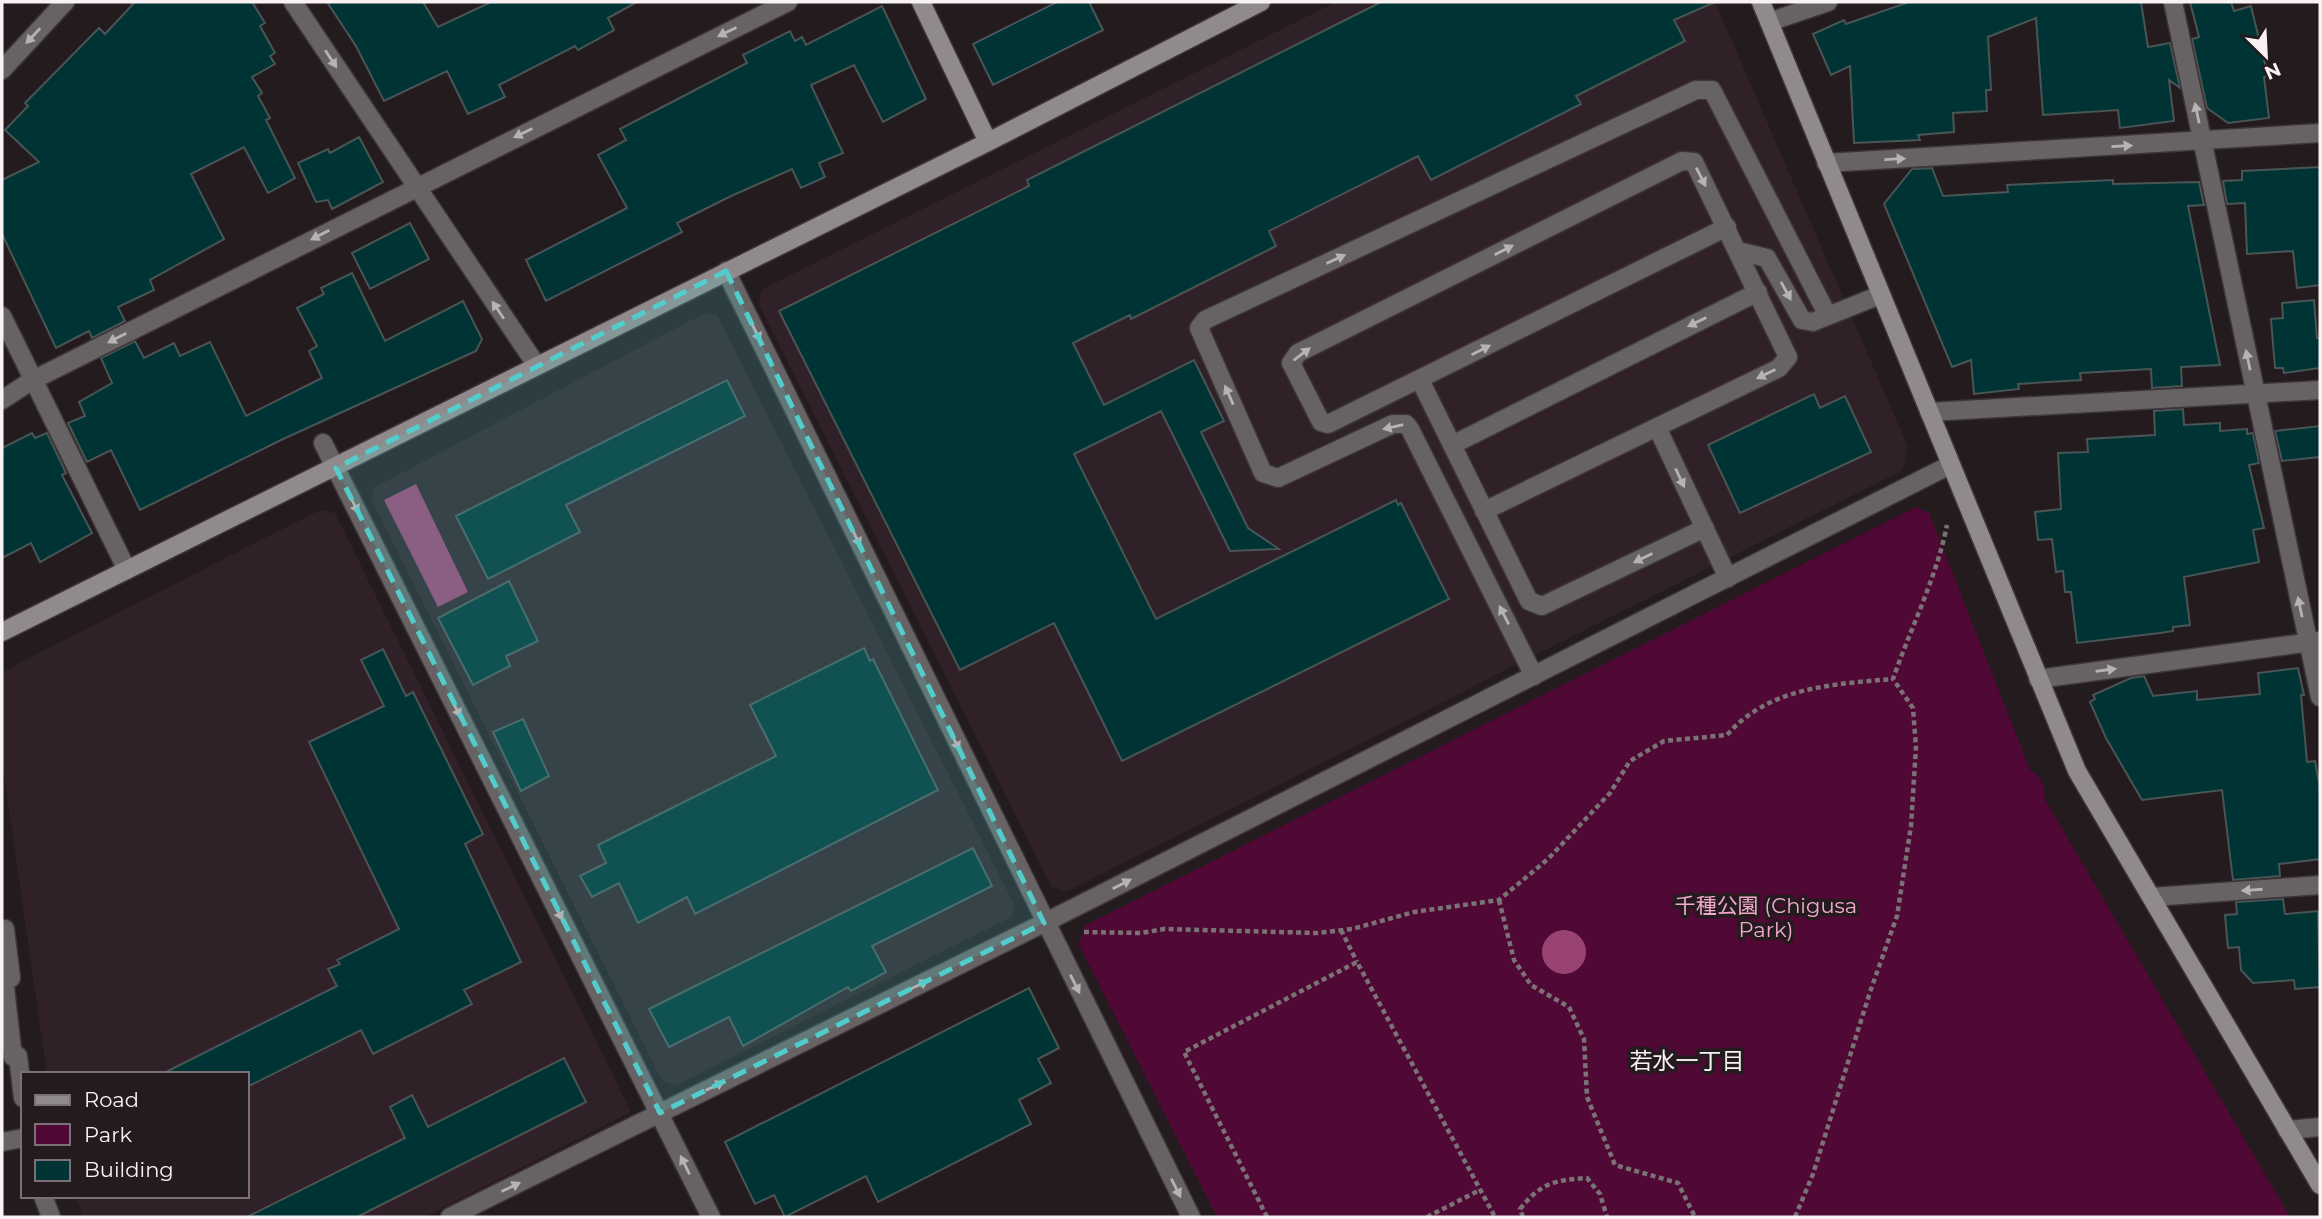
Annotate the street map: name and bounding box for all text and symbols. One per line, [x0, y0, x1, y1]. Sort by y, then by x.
north arrow [2231, 21, 2301, 91]
one-way arrow [26, 27, 42, 44]
one-way arrow [717, 27, 737, 38]
one-way arrow [324, 50, 338, 68]
text: N [2261, 57, 2284, 85]
one-way arrow [2191, 102, 2202, 124]
one-way arrow [513, 128, 533, 139]
one-way arrow [2111, 140, 2133, 151]
one-way arrow [1884, 153, 1906, 164]
one-way arrow [1696, 167, 1707, 187]
one-way arrow [310, 229, 329, 241]
one-way arrow [1494, 245, 1514, 256]
one-way arrow [1325, 253, 1346, 264]
one-way arrow [1780, 282, 1792, 301]
one-way arrow [492, 300, 505, 320]
one-way arrow [1687, 317, 1707, 328]
one-way arrow [751, 322, 762, 342]
one-way arrow [107, 332, 127, 344]
one-way arrow [1471, 344, 1491, 355]
one-way arrow [1292, 346, 1310, 361]
one-way arrow [2242, 349, 2253, 371]
one-way arrow [1756, 368, 1776, 379]
one-way arrow [1223, 385, 1235, 405]
one-way arrow [1382, 422, 1404, 433]
one-way arrow [1675, 468, 1686, 488]
one-way arrow [349, 494, 360, 514]
one-way arrow [850, 527, 861, 547]
one-way arrow [1633, 552, 1653, 563]
one-way arrow [2295, 596, 2306, 618]
one-way arrow [1498, 605, 1509, 625]
one-way arrow [2095, 664, 2117, 675]
one-way arrow [450, 698, 462, 718]
one-way arrow [950, 731, 961, 751]
one-way arrow [1112, 878, 1132, 889]
one-way arrow [2241, 885, 2263, 896]
park label: 千種公園 (Chigusa Park) [1675, 893, 1857, 942]
one-way arrow [553, 901, 564, 921]
one-way arrow [1068, 975, 1080, 995]
one-way arrow [909, 980, 929, 991]
district label: 若水一丁目 [1630, 1047, 1745, 1075]
legend [21, 1072, 248, 1198]
one-way arrow [705, 1081, 725, 1092]
text: Road [84, 1087, 139, 1112]
text: Park [84, 1122, 132, 1147]
one-way arrow [680, 1155, 691, 1175]
text: Building [84, 1157, 174, 1182]
one-way arrow [1171, 1178, 1182, 1198]
one-way arrow [501, 1181, 521, 1193]

